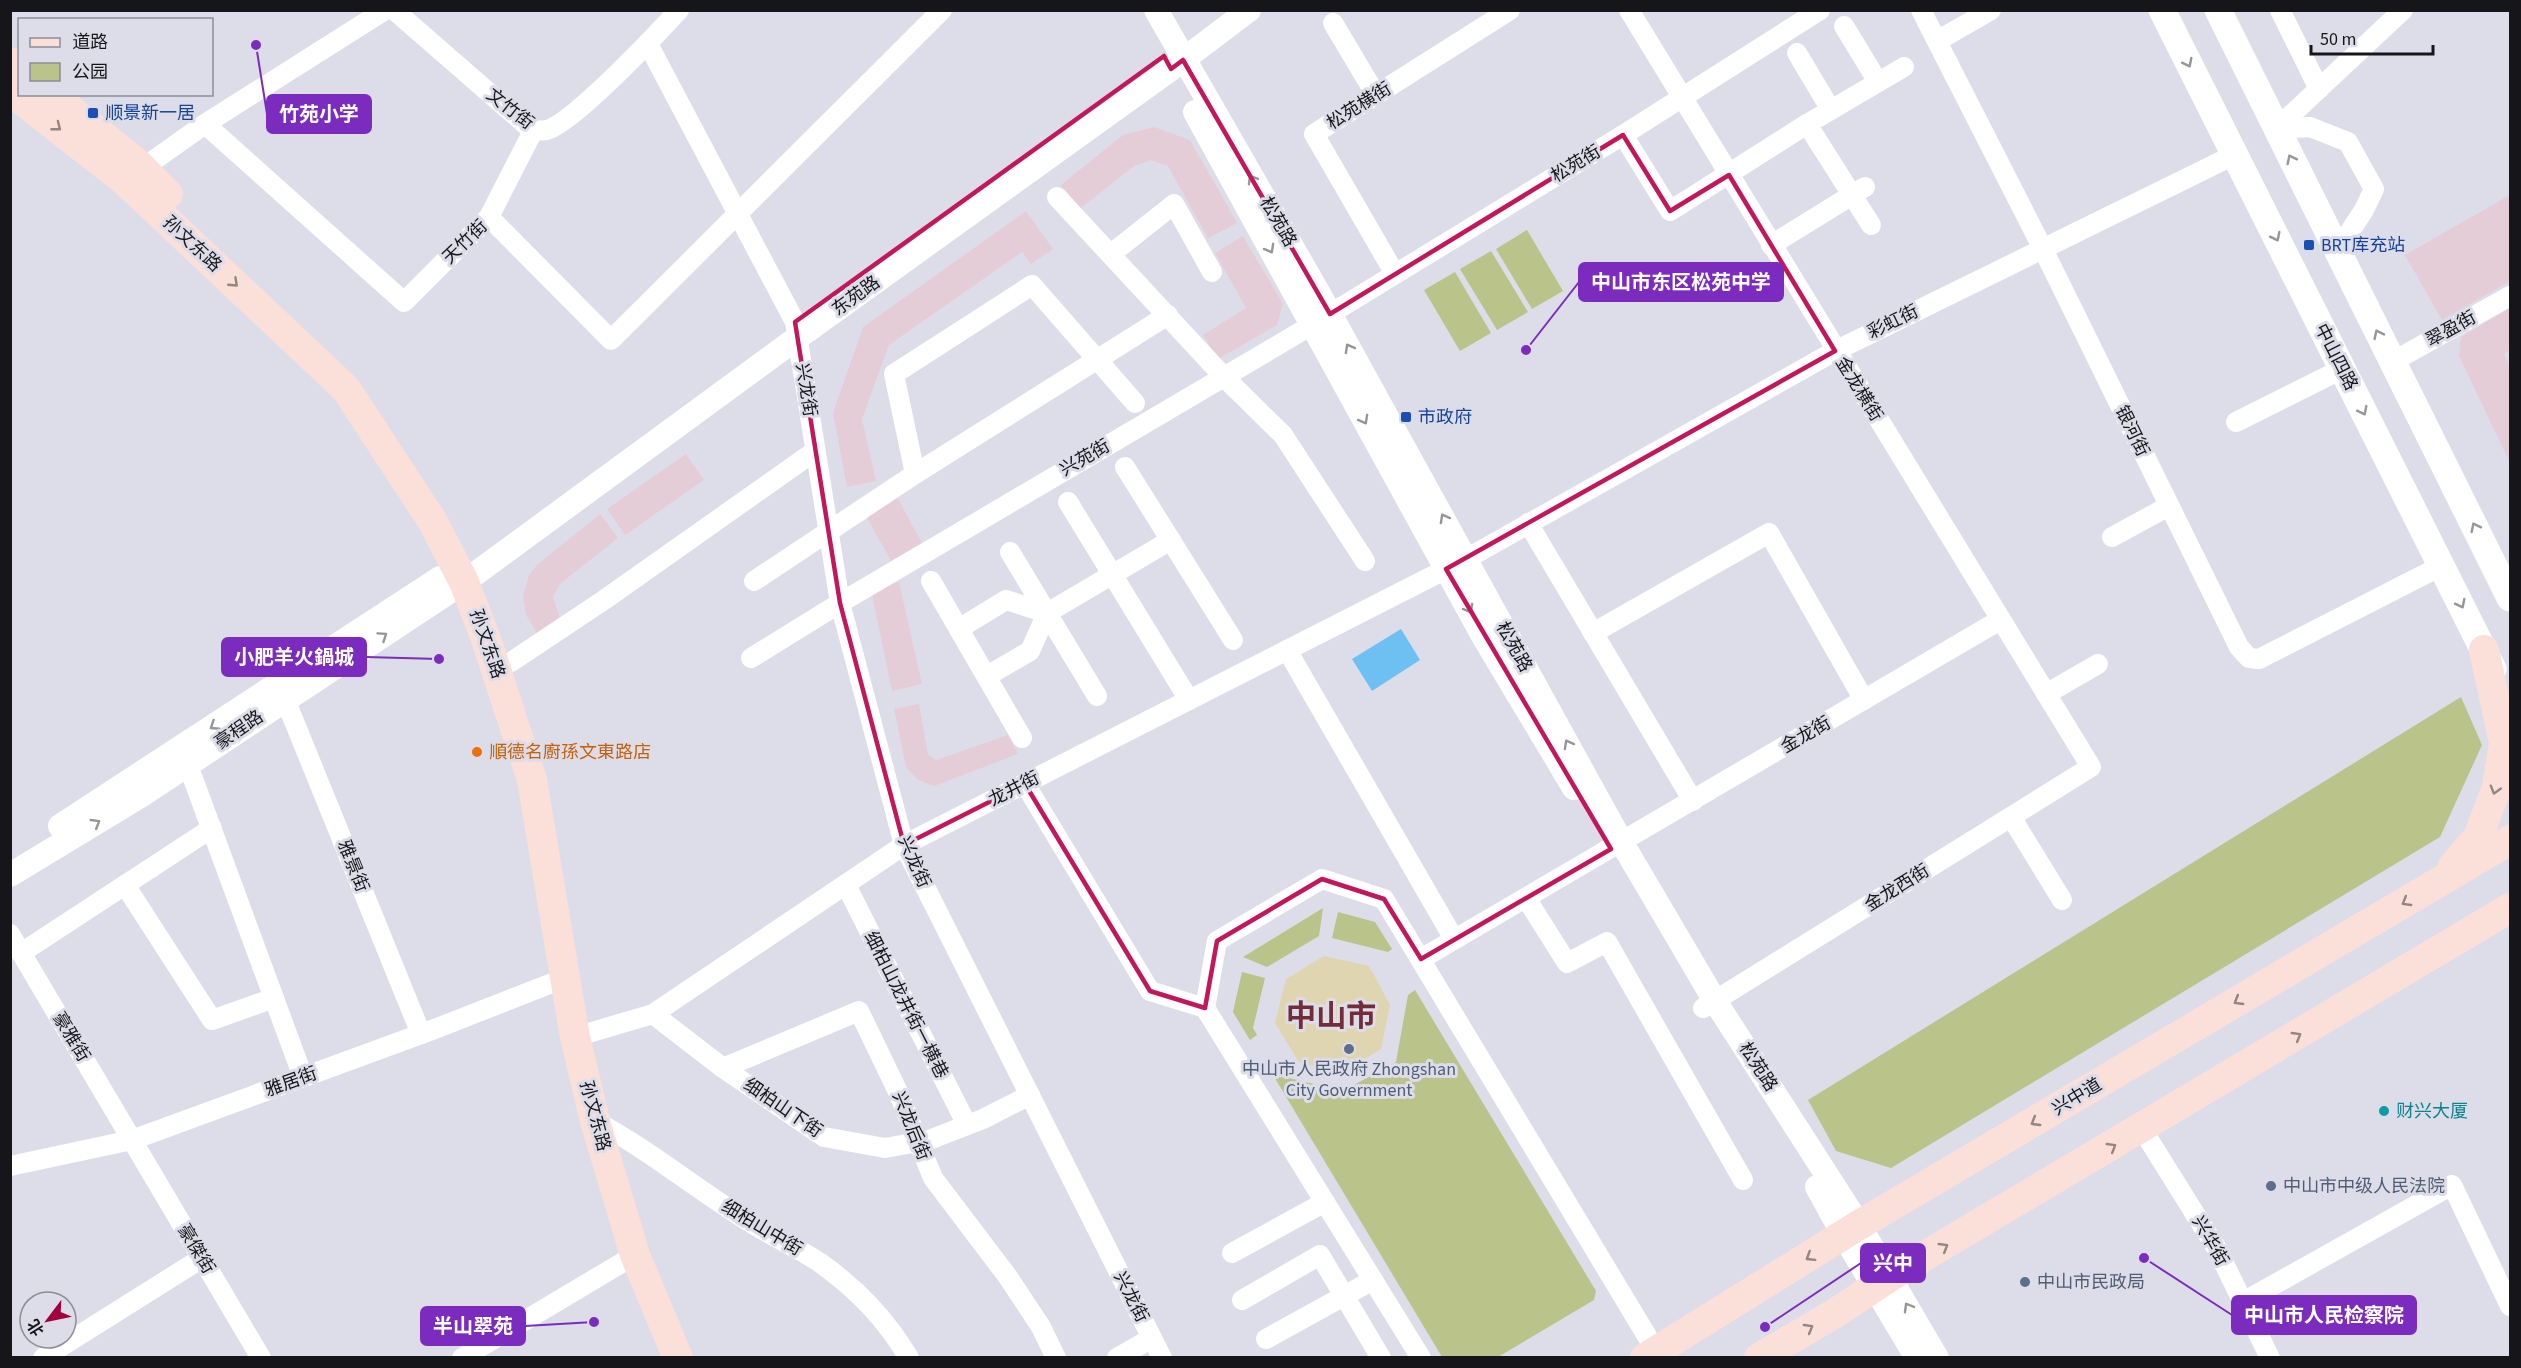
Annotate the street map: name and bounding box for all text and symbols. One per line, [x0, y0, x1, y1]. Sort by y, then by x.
legend [18, 18, 213, 96]
scale bar [2311, 18, 2432, 56]
text: 50 m [2320, 27, 2356, 52]
text: 道路 [72, 30, 108, 55]
one-way arrow [2181, 56, 2193, 67]
text: 公园 [72, 60, 108, 85]
street label: 松苑横街 [1322, 76, 1396, 136]
street label: 文竹街 [481, 83, 539, 135]
callout: 竹苑小学 [267, 95, 371, 133]
place label: 顺景新一居 [105, 101, 195, 126]
text: 竹苑小学 [279, 101, 359, 129]
marker: 顺景新一居 [86, 106, 100, 120]
one-way arrow [50, 119, 61, 130]
street label: 松苑街 [1546, 139, 1606, 189]
one-way arrow [2287, 154, 2299, 165]
one-way arrow [1248, 174, 1259, 185]
street label: 松苑路 [1254, 192, 1302, 252]
street label: 孙文东路 [157, 210, 227, 278]
street label: 天竹街 [437, 214, 493, 270]
one-way arrow [2268, 231, 2280, 242]
place label: BRT库充站 [2321, 233, 2405, 258]
marker: BRT库充站 [2302, 238, 2316, 252]
one-way arrow [1263, 243, 1275, 253]
callout: 中山市东区松苑中学 [1579, 263, 1783, 301]
text: 中山市东区松苑中学 [1591, 269, 1771, 297]
street label: 东苑路 [827, 270, 885, 322]
one-way arrow [227, 276, 238, 287]
street label: 彩虹街 [1863, 299, 1923, 345]
street label: 翠盈街 [2421, 305, 2481, 353]
street label: 中山四路 [2309, 319, 2363, 395]
one-way arrow [2374, 329, 2386, 340]
one-way arrow [1345, 344, 1356, 354]
street label: 金龙横街 [1829, 352, 1889, 426]
street label: 兴龙街 [789, 361, 823, 419]
street label: 银河街 [2109, 401, 2155, 461]
place label: 市政府 [1418, 405, 1472, 430]
one-way arrow [2356, 405, 2368, 416]
marker: 市政府 [1399, 410, 1413, 424]
one-way arrow [1357, 414, 1369, 424]
street label: 兴苑街 [1055, 434, 1115, 482]
one-way arrow [1439, 514, 1451, 525]
one-way arrow [2471, 522, 2482, 533]
one-way arrow [2453, 598, 2465, 609]
one-way arrow [1462, 603, 1473, 613]
street label: 孙文东路 [463, 606, 511, 682]
street label: 松苑路 [1490, 617, 1538, 677]
one-way arrow [377, 632, 387, 644]
callout: 小肥羊火鍋城 [222, 638, 366, 676]
text: 小肥羊火鍋城 [234, 644, 354, 672]
street label: 豪程路 [210, 705, 268, 755]
street label: 金龙街 [1776, 711, 1836, 759]
one-way arrow [210, 718, 221, 729]
place label: 順德名廚孫文東路店 [489, 740, 651, 765]
one-way arrow [1564, 740, 1575, 750]
marker: 順德名廚孫文東路店 [470, 745, 484, 759]
street label: 龙井街 [984, 766, 1044, 812]
one-way arrow [2490, 784, 2502, 795]
one-way arrow [90, 818, 100, 830]
street label: 兴龙街 [892, 832, 936, 892]
street label: 雅景街 [331, 836, 375, 896]
street label: 金龙西街 [1860, 858, 1934, 918]
one-way arrow [2402, 894, 2412, 906]
street label: 细柏山龙井街一横巷 [858, 927, 954, 1083]
one-way arrow [2234, 994, 2244, 1006]
district label: 中山市 [1286, 995, 1376, 1038]
street label: 豪雅街 [46, 1007, 96, 1067]
one-way arrow [2291, 1032, 2301, 1044]
street label: 松苑路 [1733, 1038, 1783, 1096]
marker: 中山市人民政府 Zhongshan City Government [1342, 1042, 1356, 1056]
place label: 中山市人民政府 Zhongshan City Government [1242, 1057, 1456, 1103]
street label: 雅居街 [261, 1061, 321, 1103]
street label: 细柏山下街 [739, 1072, 827, 1144]
street label: 兴中道 [2047, 1072, 2107, 1122]
street label: 孙文东路 [574, 1078, 616, 1154]
street label: 兴龙后街 [886, 1088, 936, 1164]
place label: 财兴大厦 [2396, 1099, 2468, 1124]
marker: 财兴大厦 [2377, 1104, 2391, 1118]
one-way arrow [2031, 1115, 2041, 1127]
one-way arrow [2106, 1142, 2116, 1154]
place label: 中山市中级人民法院 [2283, 1174, 2445, 1199]
marker: 中山市中级人民法院 [2264, 1179, 2278, 1193]
street label: 细柏山中街 [717, 1194, 807, 1262]
street label: 兴华街 [2186, 1211, 2234, 1271]
street label: 豪傑街 [171, 1219, 221, 1279]
one-way arrow [1938, 1242, 1948, 1254]
callout: 兴中 [1861, 1244, 1925, 1282]
one-way arrow [1806, 1249, 1816, 1261]
text: 兴中 [1873, 1250, 1913, 1278]
street label: 兴龙街 [1108, 1267, 1154, 1327]
place label: 中山市民政局 [2037, 1270, 2145, 1295]
marker: 中山市民政局 [2018, 1275, 2032, 1289]
north arrow [18, 1290, 78, 1350]
callout: 中山市人民检察院 [2232, 1296, 2416, 1334]
text: 中山市人民检察院 [2244, 1302, 2404, 1330]
one-way arrow [1904, 1303, 1915, 1313]
callout: 半山翠苑 [421, 1307, 525, 1345]
text: 半山翠苑 [433, 1313, 513, 1341]
text: 北 [23, 1315, 50, 1340]
one-way arrow [1803, 1324, 1814, 1335]

